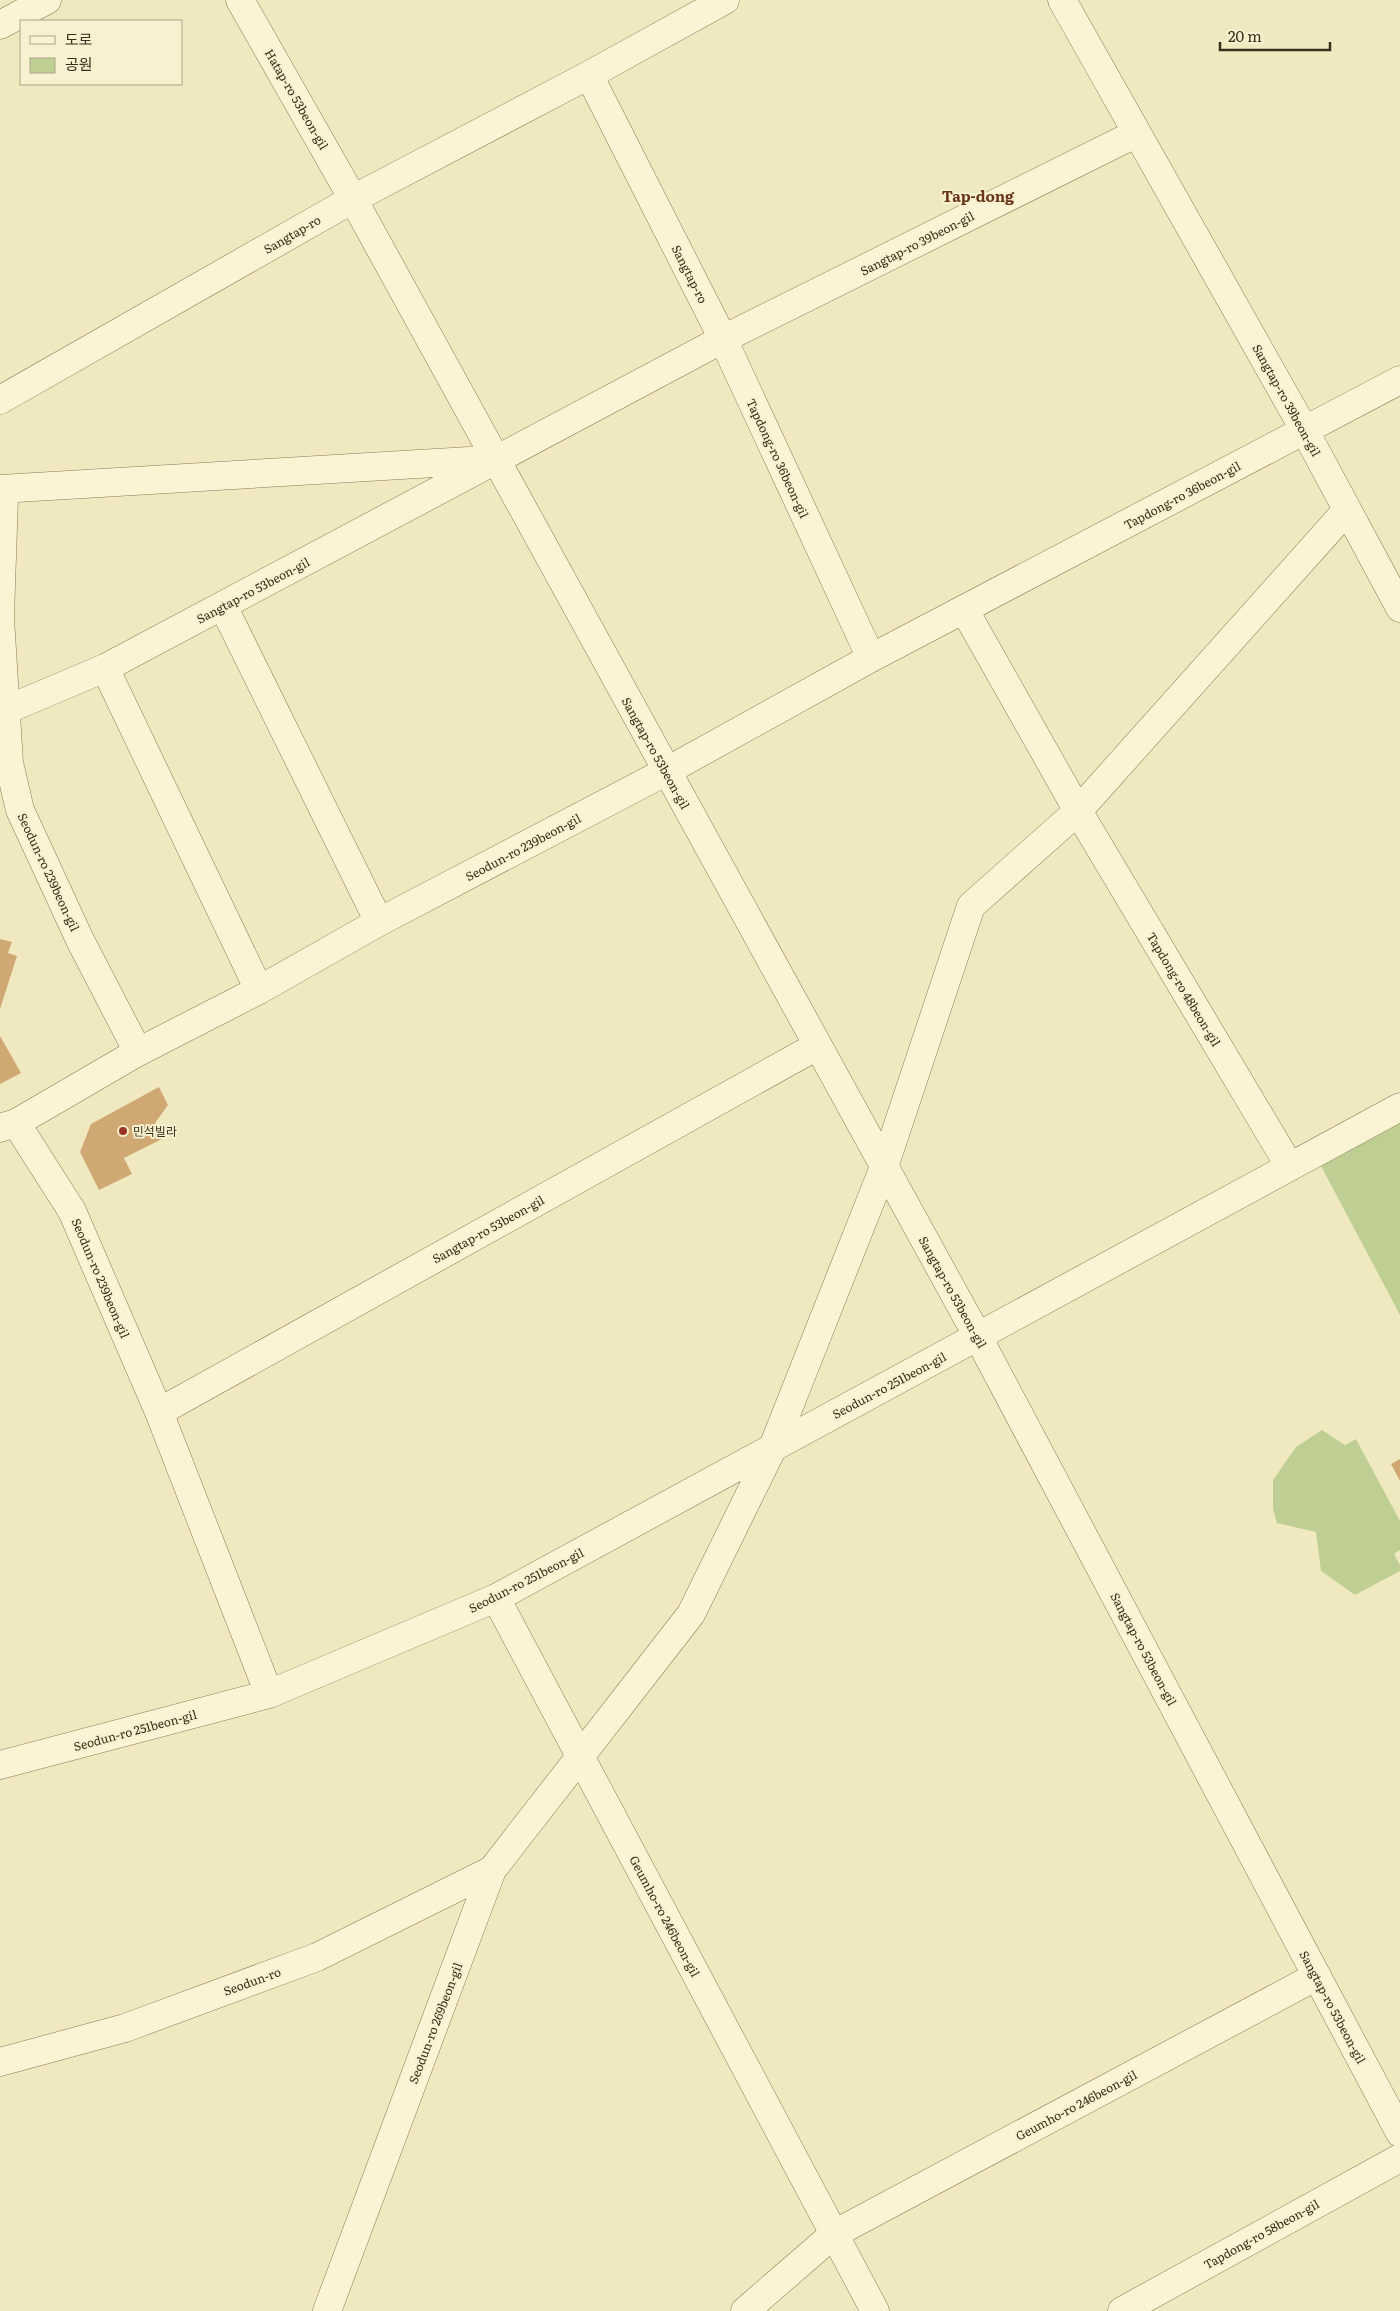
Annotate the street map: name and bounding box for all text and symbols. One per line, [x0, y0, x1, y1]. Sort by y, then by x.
legend [20, 20, 182, 85]
scale bar [1220, 20, 1330, 52]
text: 20 m [1228, 24, 1262, 47]
text: 도로 [65, 27, 93, 50]
street label: Hatap-ro 53beon-gil [261, 45, 333, 153]
text: 공원 [65, 52, 93, 75]
district label: Tap-dong [942, 184, 1015, 207]
street label: Sangtap-ro 39beon-gil [857, 206, 977, 280]
street label: Sangtap-ro [260, 210, 324, 258]
street label: Sangtap-ro [668, 242, 712, 306]
street label: Sangtap-ro 39beon-gil [1249, 341, 1325, 459]
street label: Tapdong-ro 36beon-gil [742, 395, 814, 521]
street label: Tapdong-ro 36beon-gil [1120, 457, 1244, 533]
street label: Sangtap-ro 53beon-gil [193, 553, 313, 627]
street label: Sangtap-ro 53beon-gil [618, 694, 694, 812]
street label: Seodun-ro 239beon-gil [462, 809, 584, 885]
street label: Seodun-ro 239beon-gil [14, 810, 84, 934]
street label: Tapdong-ro 48beon-gil [1143, 929, 1225, 1049]
place label: 민석빌라 [133, 1122, 177, 1140]
marker: 민석빌라 [117, 1125, 129, 1137]
street label: Sangtap-ro 53beon-gil [429, 1191, 547, 1267]
street label: Seodun-ro 239beon-gil [68, 1215, 134, 1341]
street label: Sangtap-ro 53beon-gil [915, 1233, 991, 1351]
street label: Seodun-ro 251beon-gil [829, 1347, 949, 1423]
street label: Seodun-ro 251beon-gil [465, 1543, 587, 1617]
street label: Sangtap-ro 53beon-gil [1107, 1589, 1181, 1709]
street label: Seodun-ro 251beon-gil [71, 1705, 199, 1755]
street label: Geumho-ro 246beon-gil [625, 1852, 705, 1980]
street label: Sangtap-ro 53beon-gil [1296, 1947, 1370, 2067]
street label: Seodun-ro 269beon-gil [404, 1960, 466, 2086]
street label: Seodun-ro [221, 1962, 283, 2000]
street label: Geumho-ro 246beon-gil [1012, 2065, 1140, 2145]
street label: Tapdong-ro 58beon-gil [1200, 2195, 1322, 2273]

